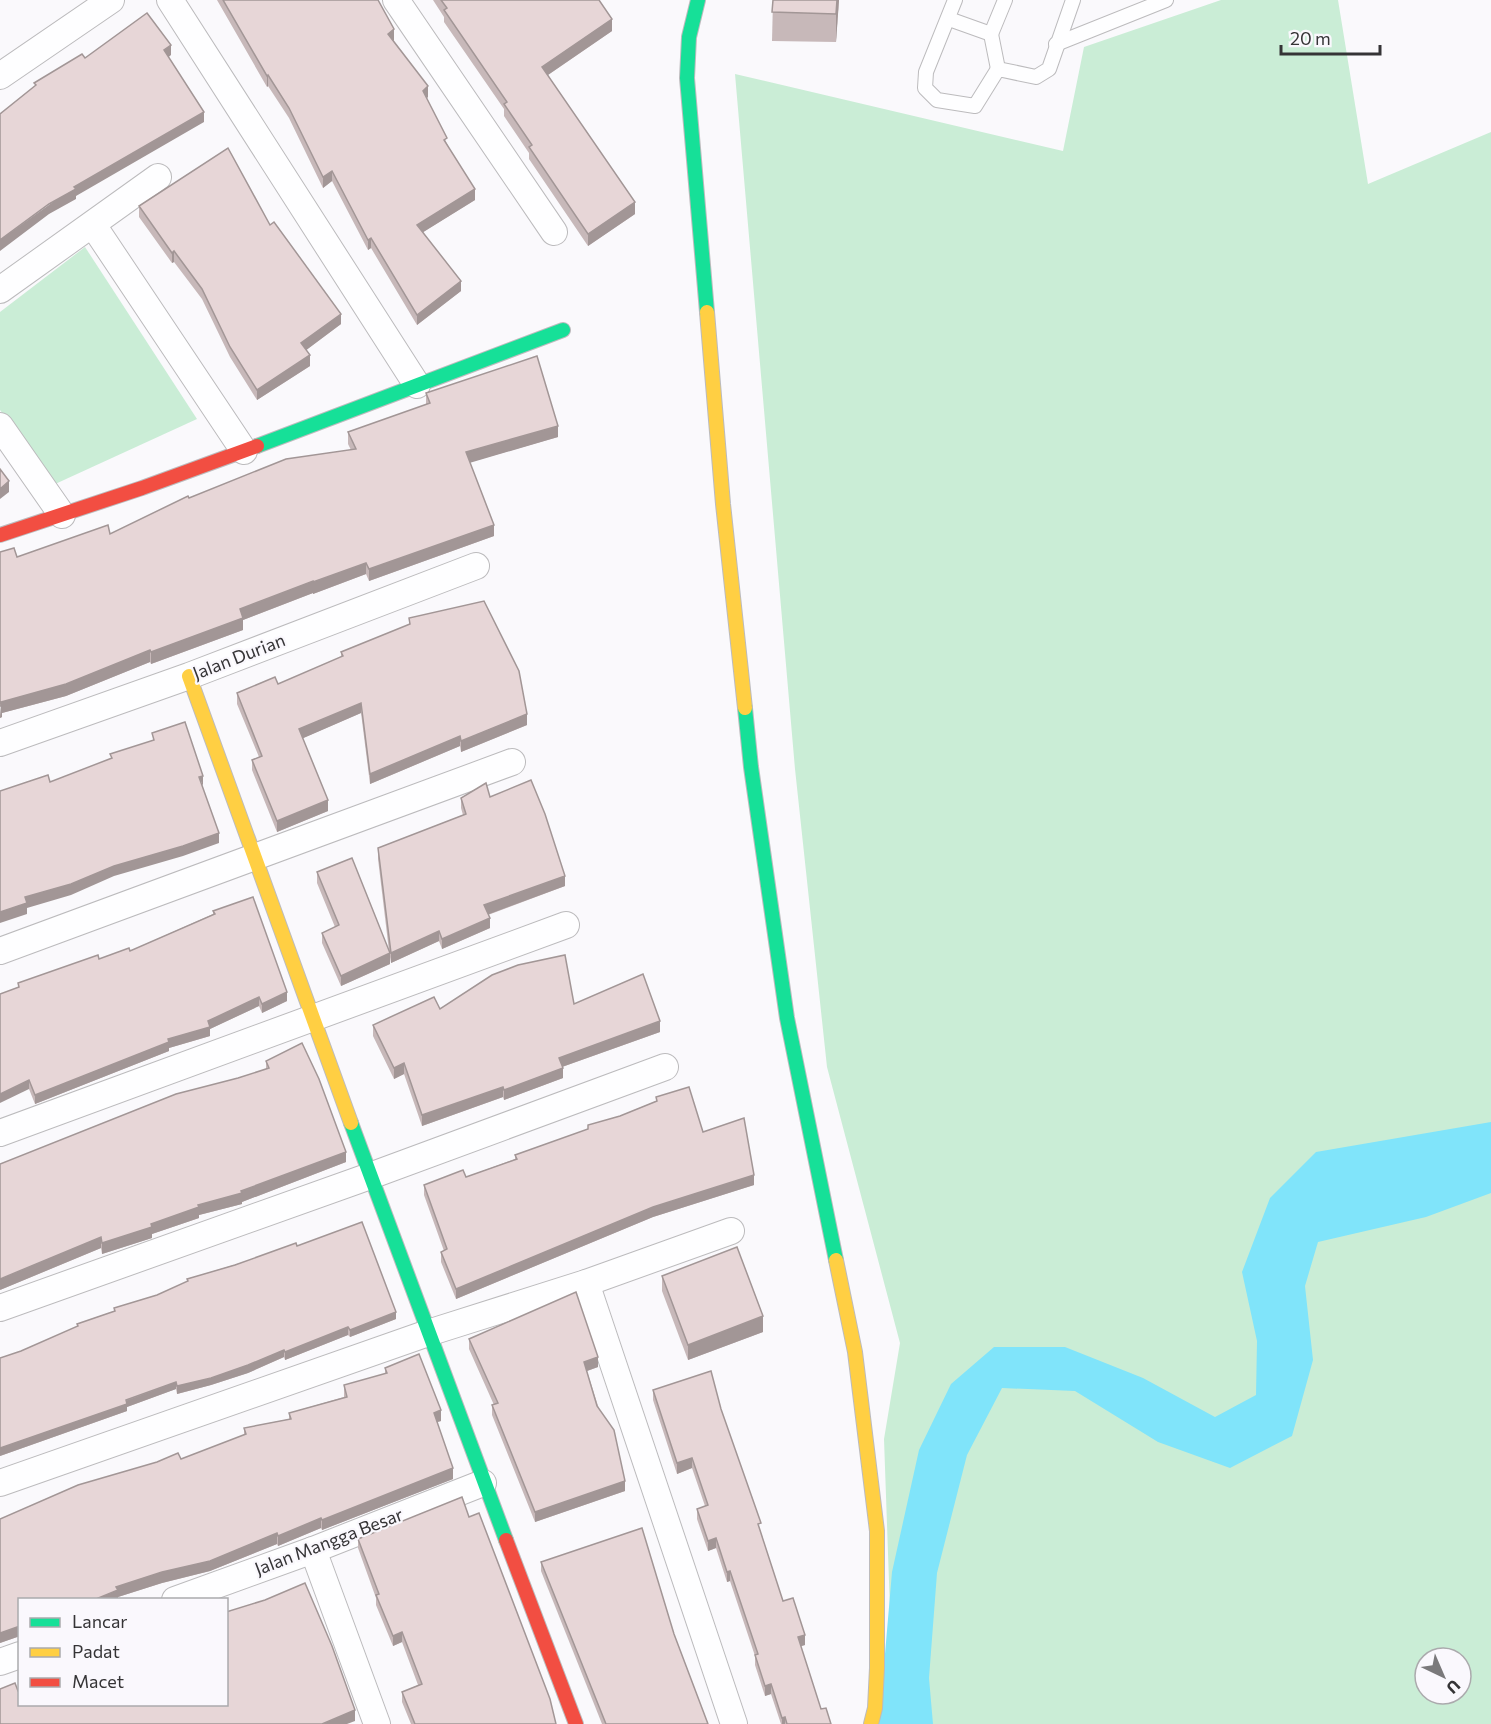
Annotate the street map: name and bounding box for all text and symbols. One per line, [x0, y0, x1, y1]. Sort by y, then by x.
scale bar [1281, 18, 1380, 56]
text: 20 m [1290, 27, 1331, 49]
street label: Jalan Durian [189, 628, 288, 684]
street label: Jalan Mangga Besar [251, 1503, 406, 1580]
legend [18, 1598, 228, 1706]
text: Lancar [72, 1610, 128, 1632]
text: Padat [72, 1640, 120, 1662]
north arrow [1413, 1646, 1473, 1706]
text: Macet [72, 1670, 124, 1692]
text: U [1443, 1676, 1465, 1698]

